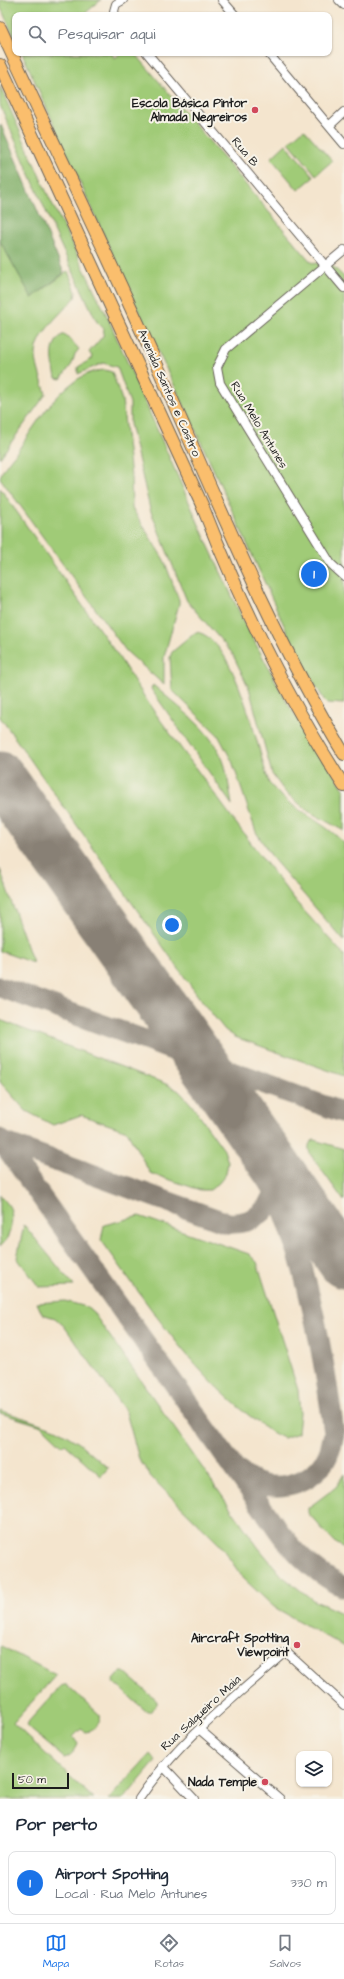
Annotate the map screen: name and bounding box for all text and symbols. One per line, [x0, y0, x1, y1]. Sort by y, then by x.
search box [12, 12, 332, 56]
icon: search [26, 23, 48, 45]
text: Pesquisar aqui [58, 24, 155, 45]
place label: Escola Básica Pintor Almada Negreiros [132, 95, 247, 128]
marker: Escola Básica Pintor Almada Negreiros [250, 105, 260, 115]
street label: Rua B [228, 133, 263, 171]
street label: Avenida Santos e Castro [133, 327, 205, 460]
street label: Rua Melo Antunes [226, 378, 292, 472]
pin: 1 [301, 559, 327, 589]
your location [162, 915, 182, 935]
place label: Aircraft Spotting Viewpoint [191, 1630, 290, 1662]
marker: Aircraft Spotting Viewpoint [292, 1640, 302, 1650]
street label: Rua Salgueiro Maia [157, 1671, 246, 1755]
map controls [296, 1751, 332, 1787]
button: layers [296, 1751, 332, 1787]
scale bar [12, 1771, 69, 1790]
text: 50 m [18, 1772, 46, 1787]
place label: Nada Temple [188, 1774, 258, 1792]
marker: Nada Temple [260, 1777, 270, 1787]
text: Por perto [16, 1813, 97, 1837]
text: Airport Spotting [55, 1864, 168, 1885]
text: 1 [29, 1874, 31, 1892]
text: 330 m [290, 1874, 327, 1892]
text: Local · Rua Melo Antunes [55, 1885, 207, 1903]
tab: Mapa [43, 1932, 69, 1971]
tab: Rotas [154, 1932, 184, 1971]
tab: Salvos [269, 1932, 301, 1971]

